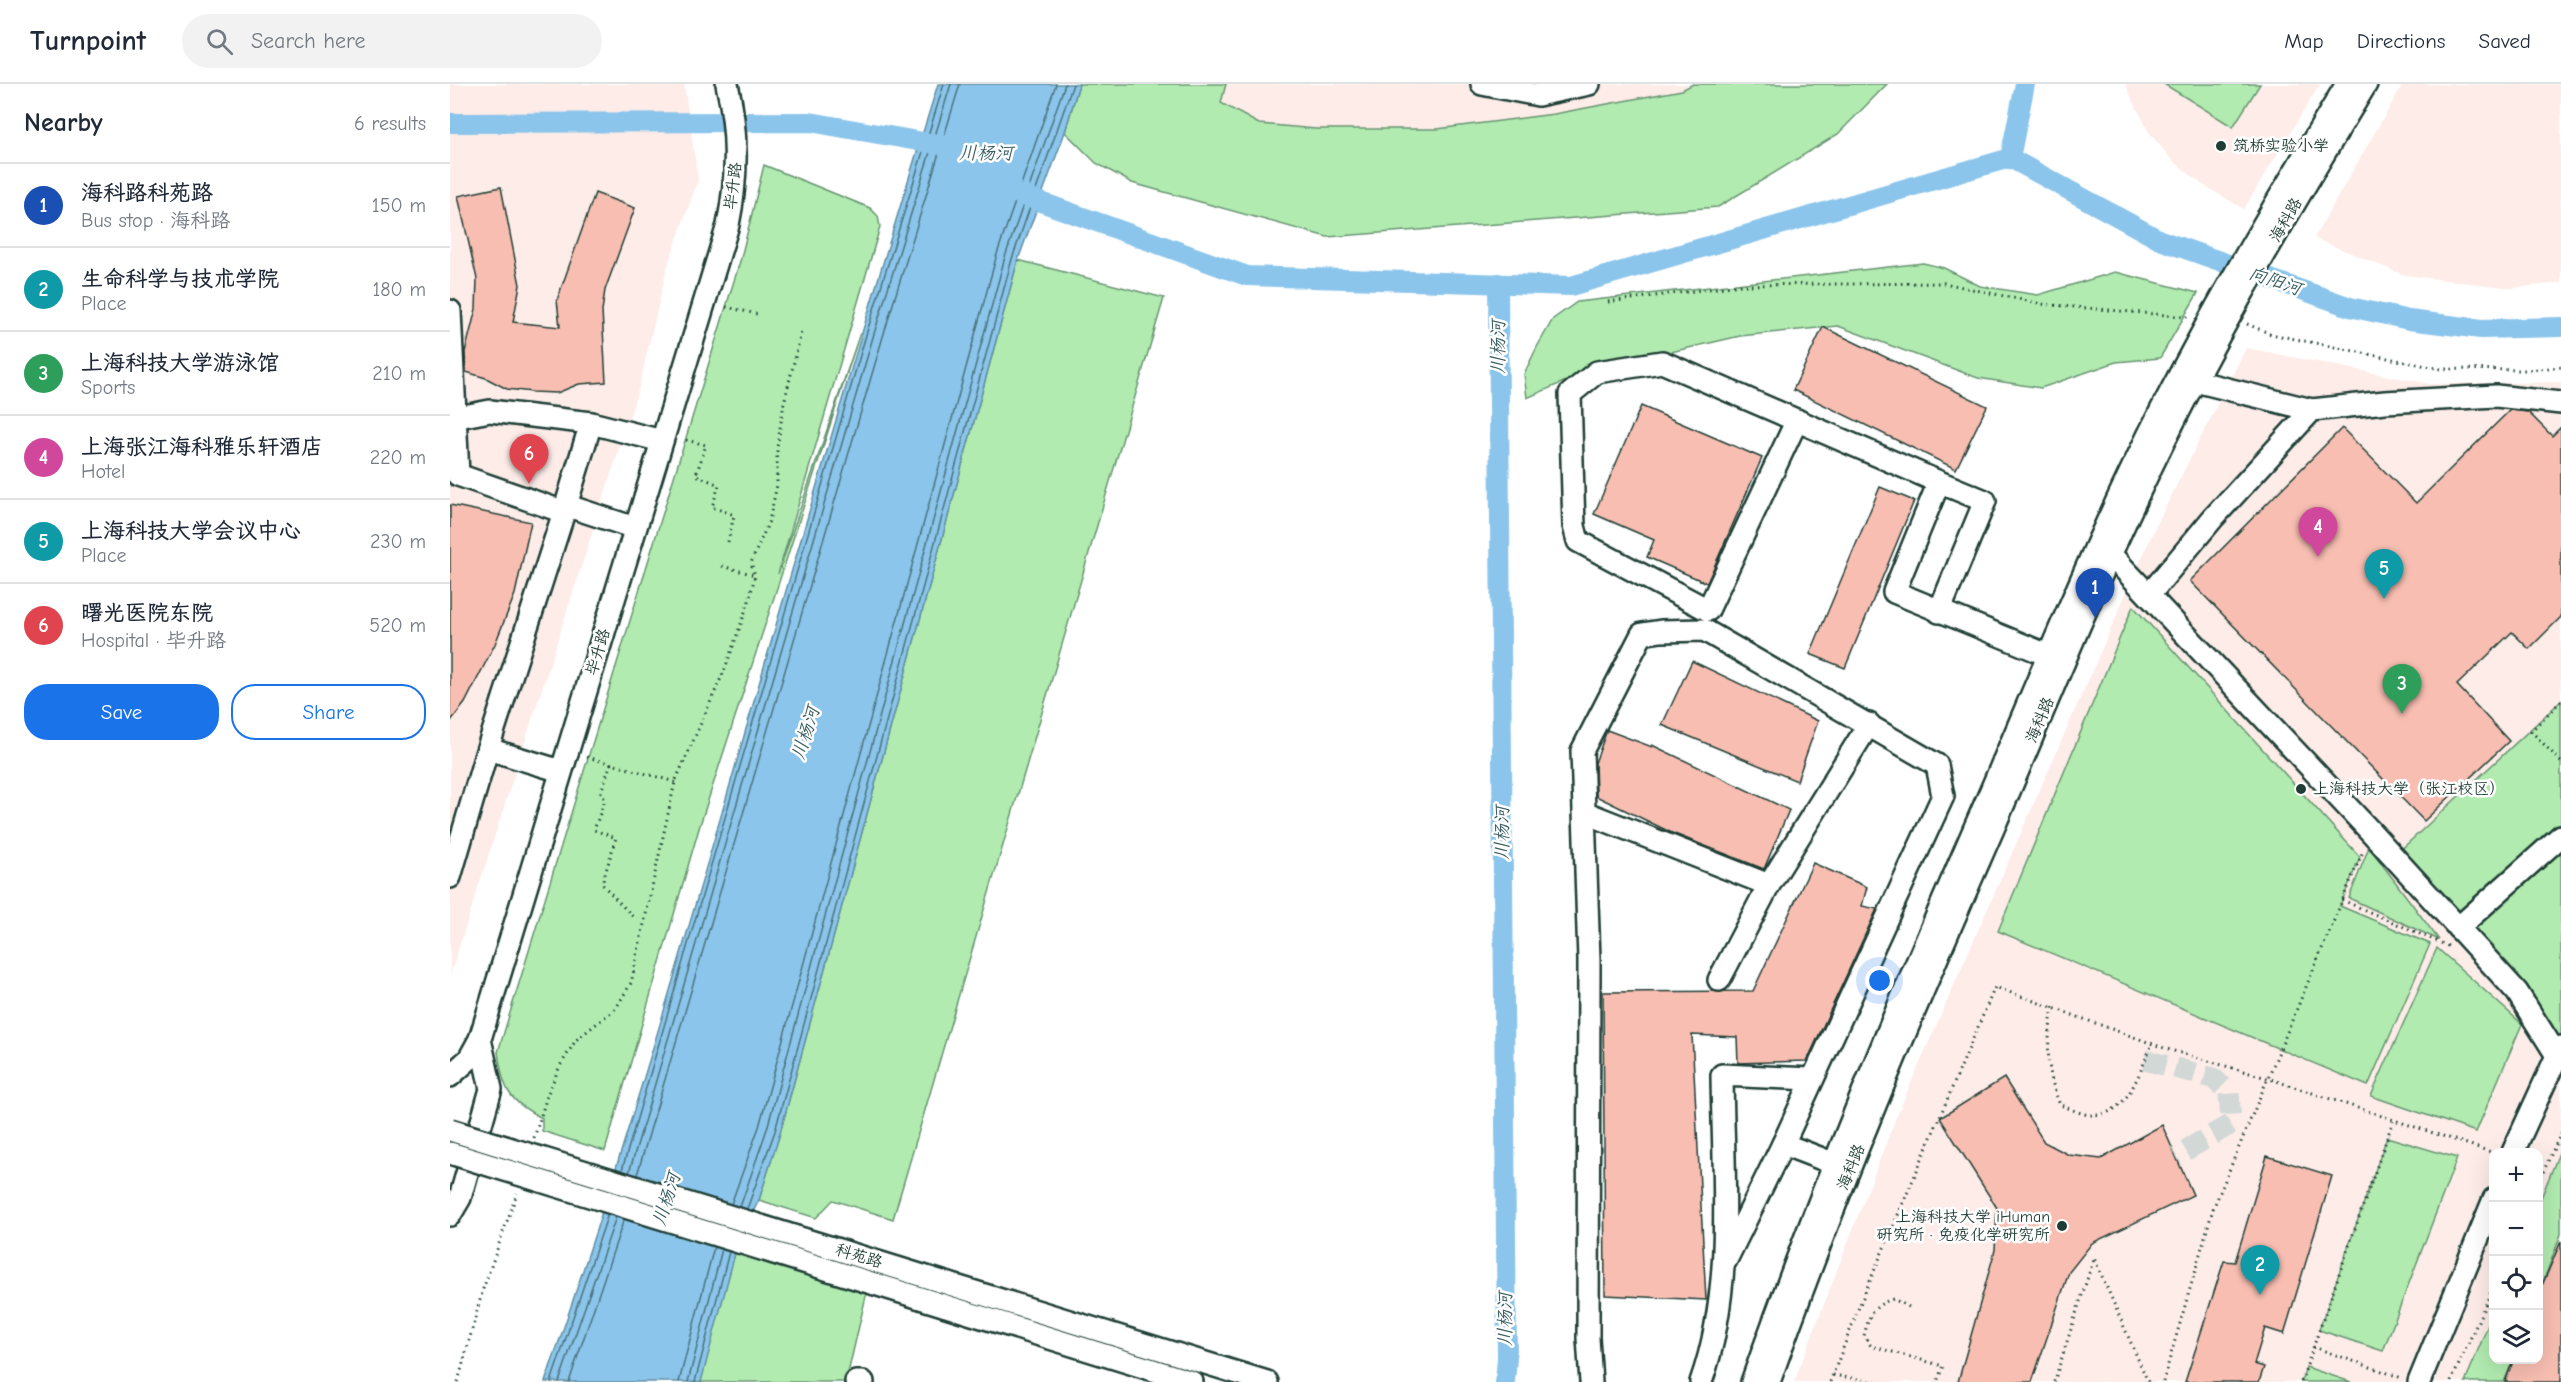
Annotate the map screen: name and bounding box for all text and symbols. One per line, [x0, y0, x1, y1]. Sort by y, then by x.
search box [182, 14, 602, 68]
text: Turnpoint [30, 25, 146, 57]
icon: search [203, 25, 236, 58]
text: Search here [251, 28, 365, 54]
text: Map [2284, 29, 2324, 53]
text: Directions [2357, 29, 2446, 53]
text: Saved [2479, 29, 2531, 53]
text: Nearby [24, 108, 103, 138]
text: 6 results [354, 112, 426, 135]
place label: 筑桥实验小学 [2233, 137, 2329, 155]
marker: 筑桥实验小学 [2214, 139, 2228, 153]
water label: 川杨河 [959, 143, 1016, 164]
street label: 毕升路 [721, 161, 745, 211]
text: 海科路科苑路 [81, 180, 213, 206]
text: 1 [40, 194, 47, 217]
text: 150 m [372, 194, 426, 217]
street label: 海科路 [2266, 195, 2306, 245]
text: Bus stop · 海科路 [81, 209, 230, 232]
water label: 向阳河 [2246, 262, 2307, 301]
text: 生命科学与技术学院 [81, 266, 279, 292]
text: 2 [39, 278, 48, 301]
text: 180 m [372, 278, 426, 301]
text: Place [81, 292, 127, 315]
water label: 川杨河 [1488, 317, 1509, 374]
text: 上海科技大学游泳馆 [81, 350, 279, 376]
text: 3 [39, 362, 48, 385]
text: 210 m [372, 362, 426, 385]
text: Sports [81, 376, 135, 399]
text: 上海张江海科雅乐轩酒店 [81, 434, 323, 460]
pin: 6 [510, 434, 548, 484]
text: 4 [39, 446, 48, 469]
text: 220 m [370, 446, 426, 469]
text: Hotel [81, 460, 125, 483]
pin: 4 [2298, 508, 2338, 557]
text: 上海科技大学会议中心 [81, 518, 301, 544]
text: 5 [38, 530, 49, 553]
text: 230 m [370, 530, 426, 553]
text: Place [81, 544, 127, 567]
pin: 5 [2364, 550, 2404, 599]
pin: 1 [2076, 568, 2114, 618]
text: 曙光医院东院 [81, 600, 213, 626]
text: 6 [38, 614, 49, 637]
text: 520 m [369, 614, 426, 637]
street label: 毕升路 [582, 626, 614, 678]
text: Hospital · 毕升路 [81, 629, 226, 652]
pin: 3 [2382, 664, 2422, 714]
button: Save [24, 684, 219, 740]
button: Share [231, 684, 426, 740]
street label: 海科路 [2022, 694, 2058, 746]
water label: 川杨河 [788, 701, 825, 762]
place label: 上海科技大学（张江校区） [2313, 780, 2505, 798]
marker: 上海科技大学（张江校区） [2294, 782, 2308, 796]
water label: 川杨河 [1492, 803, 1513, 860]
your location [1865, 966, 1894, 995]
street label: 海科路 [1834, 1141, 1868, 1193]
map controls [2489, 1148, 2543, 1364]
button: + [2489, 1148, 2543, 1202]
water label: 川杨河 [649, 1167, 686, 1228]
button: − [2489, 1202, 2543, 1256]
place label: 上海科技大学 iHuman 研究所 · 免疫化学研究所 [1876, 1208, 2050, 1244]
marker: 上海科技大学 iHuman 研究所 · 免疫化学研究所 [2055, 1219, 2069, 1233]
street label: 科苑路 [833, 1240, 885, 1272]
pin: 2 [2240, 1246, 2280, 1295]
button: locate [2489, 1256, 2543, 1310]
water label: 川杨河 [1495, 1289, 1516, 1346]
button: layers [2489, 1310, 2543, 1364]

